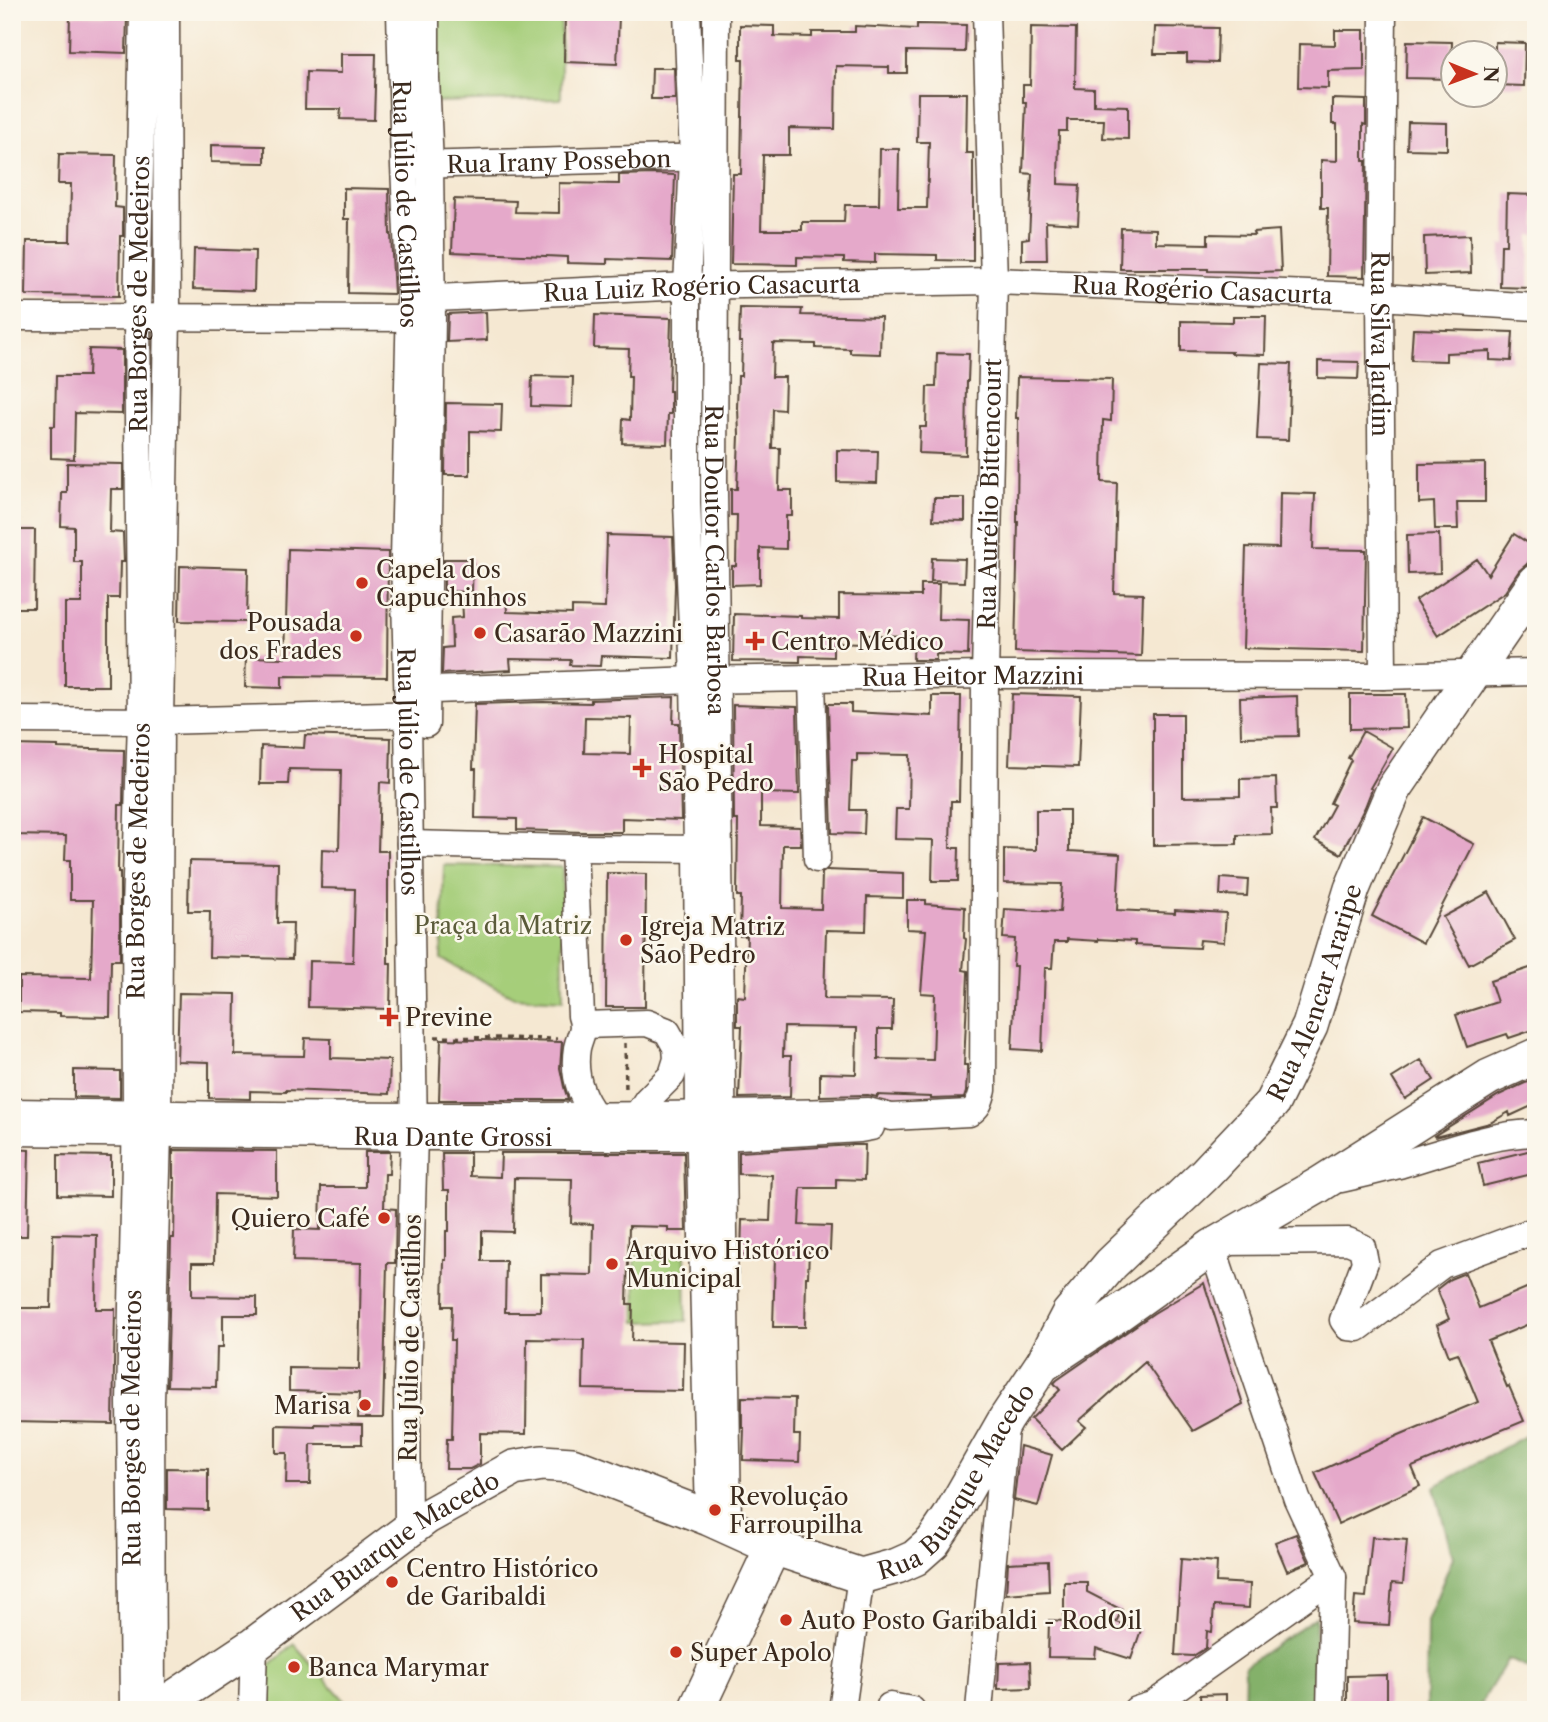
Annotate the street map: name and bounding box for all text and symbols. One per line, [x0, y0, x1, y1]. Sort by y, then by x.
north arrow [1440, 38, 1510, 108]
text: N [1479, 66, 1502, 83]
street label: Rua Júlio de Castilhos [387, 79, 425, 328]
street label: Rua Irany Possebon [446, 144, 672, 179]
street label: Rua Borges de Medeiros [122, 155, 155, 433]
street label: Rua Silva Jardim [1365, 251, 1396, 437]
street label: Rua Luiz Rogério Casacurta [542, 269, 861, 307]
street label: Rua Rogério Casacurta [1072, 270, 1334, 310]
street label: Rua Aurélio Bittencourt [972, 357, 1007, 630]
street label: Rua Doutor Carlos Barbosa [699, 404, 732, 716]
place label: Capela dos Capuchinhos [376, 555, 527, 612]
marker: Capela dos Capuchinhos [354, 575, 370, 591]
place label: Pousada dos Frades [219, 608, 342, 665]
place label: Casarão Mazzini [494, 619, 683, 648]
marker: Casarão Mazzini [472, 625, 488, 641]
place label: Centro Médico [771, 627, 944, 656]
marker: Pousada dos Frades [348, 628, 364, 644]
marker: Centro Médico [745, 631, 765, 651]
street label: Rua Júlio de Castilhos [392, 647, 425, 896]
street label: Rua Heitor Mazzini [861, 660, 1084, 692]
street label: Rua Borges de Medeiros [120, 722, 155, 1000]
place label: Hospital São Pedro [658, 740, 774, 797]
marker: Hospital São Pedro [632, 758, 652, 778]
street label: Rua Alencar Araripe [1261, 880, 1367, 1106]
park label: Praça da Matriz [414, 911, 592, 940]
place label: Igreja Matriz São Pedro [640, 912, 785, 969]
marker: Igreja Matriz São Pedro [618, 932, 634, 948]
place label: Previne [405, 1003, 492, 1032]
marker: Previne [379, 1007, 399, 1027]
street label: Rua Dante Grossi [353, 1122, 552, 1152]
place label: Quiero Café [231, 1204, 370, 1233]
marker: Quiero Café [376, 1210, 392, 1226]
street label: Rua Júlio de Castilhos [393, 1214, 427, 1462]
place label: Arquivo Histórico Municipal [625, 1236, 829, 1293]
marker: Arquivo Histórico Municipal [604, 1256, 620, 1272]
street label: Rua Borges de Medeiros [115, 1289, 147, 1567]
street label: Rua Buarque Macedo [874, 1378, 1040, 1585]
place label: Marisa [274, 1391, 351, 1420]
marker: Marisa [357, 1397, 373, 1413]
street label: Rua Buarque Macedo [285, 1465, 504, 1627]
place label: Revolução Farroupilha [729, 1482, 863, 1539]
marker: Revolução Farroupilha [707, 1502, 723, 1518]
place label: Centro Histórico de Garibaldi [406, 1554, 598, 1611]
marker: Centro Histórico de Garibaldi [384, 1574, 400, 1590]
place label: Auto Posto Garibaldi - RodOil [799, 1606, 1142, 1635]
marker: Auto Posto Garibaldi - RodOil [778, 1612, 794, 1628]
place label: Super Apolo [690, 1638, 832, 1667]
marker: Super Apolo [668, 1644, 684, 1660]
place label: Banca Marymar [308, 1653, 489, 1682]
marker: Banca Marymar [286, 1659, 302, 1675]

